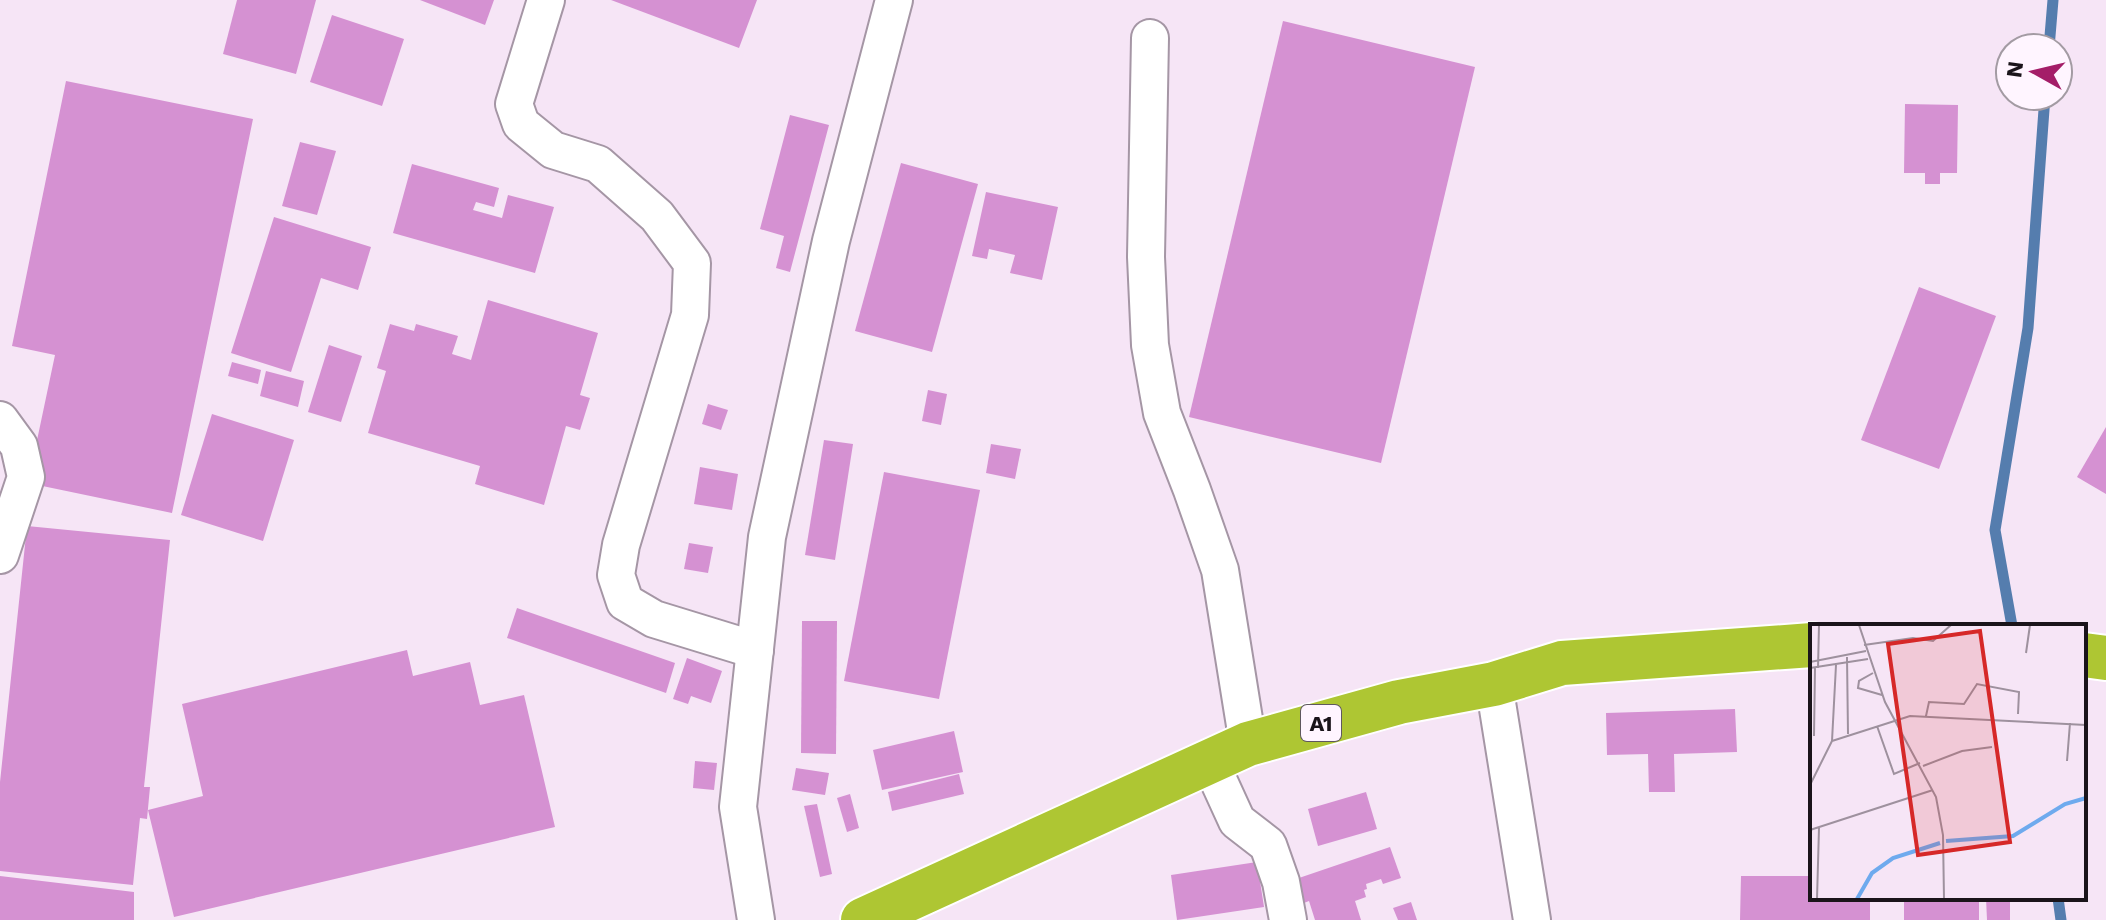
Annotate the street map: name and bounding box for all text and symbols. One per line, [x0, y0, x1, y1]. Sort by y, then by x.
north arrow [1994, 32, 2074, 112]
text: N [2001, 59, 2028, 79]
inset map [1810, 624, 2086, 900]
road number: A1 [1301, 705, 1341, 741]

